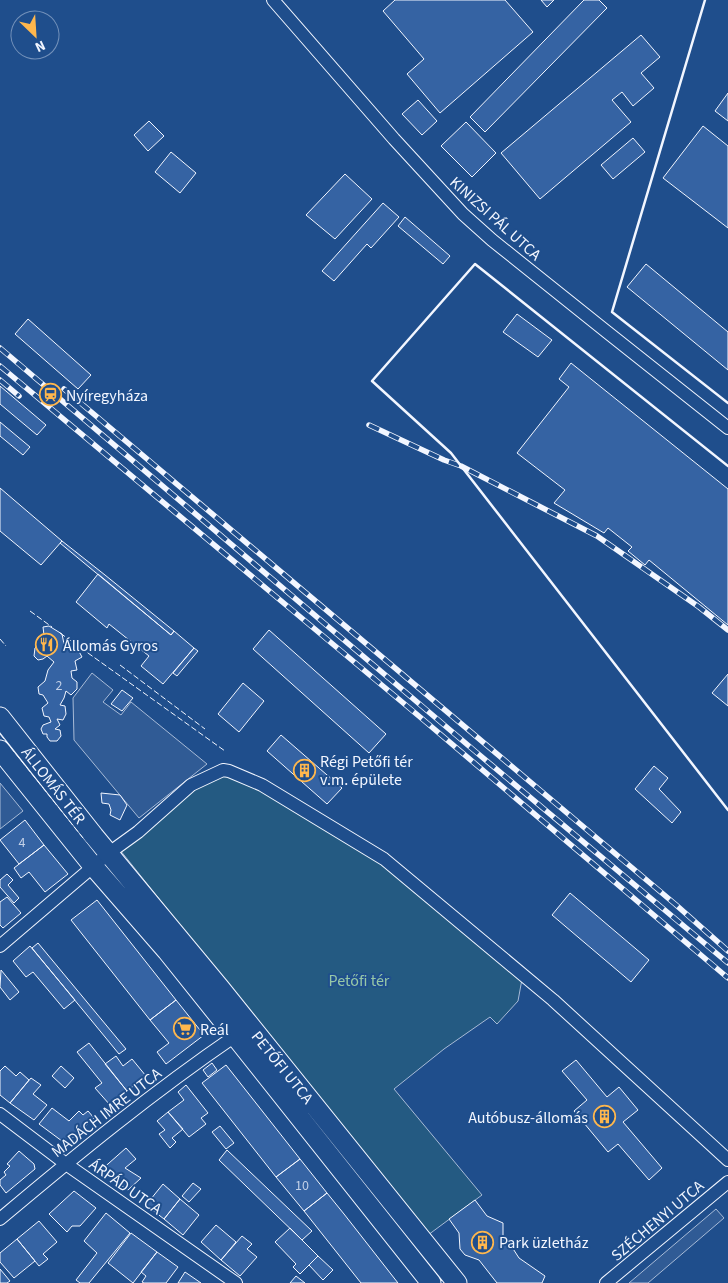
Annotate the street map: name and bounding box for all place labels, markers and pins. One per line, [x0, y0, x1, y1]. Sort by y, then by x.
station icon: Nyíregyháza [38, 383, 62, 407]
place label: Nyíregyháza [66, 385, 148, 407]
restaurant icon: Állomás Gyros [35, 633, 59, 657]
place label: Állomás Gyros [63, 635, 158, 657]
place label: Régi Petőfi tér v.m. épülete [320, 751, 413, 791]
building icon: Régi Petőfi tér v.m. épülete [292, 758, 316, 782]
supermarket icon: Reál [172, 1017, 196, 1041]
place label: Reál [200, 1019, 229, 1041]
building icon: Autóbusz-állomás [592, 1105, 616, 1129]
place label: Autóbusz-állomás [468, 1107, 588, 1129]
building icon: Park üzletház [471, 1230, 495, 1254]
place label: Park üzletház [499, 1232, 589, 1254]

